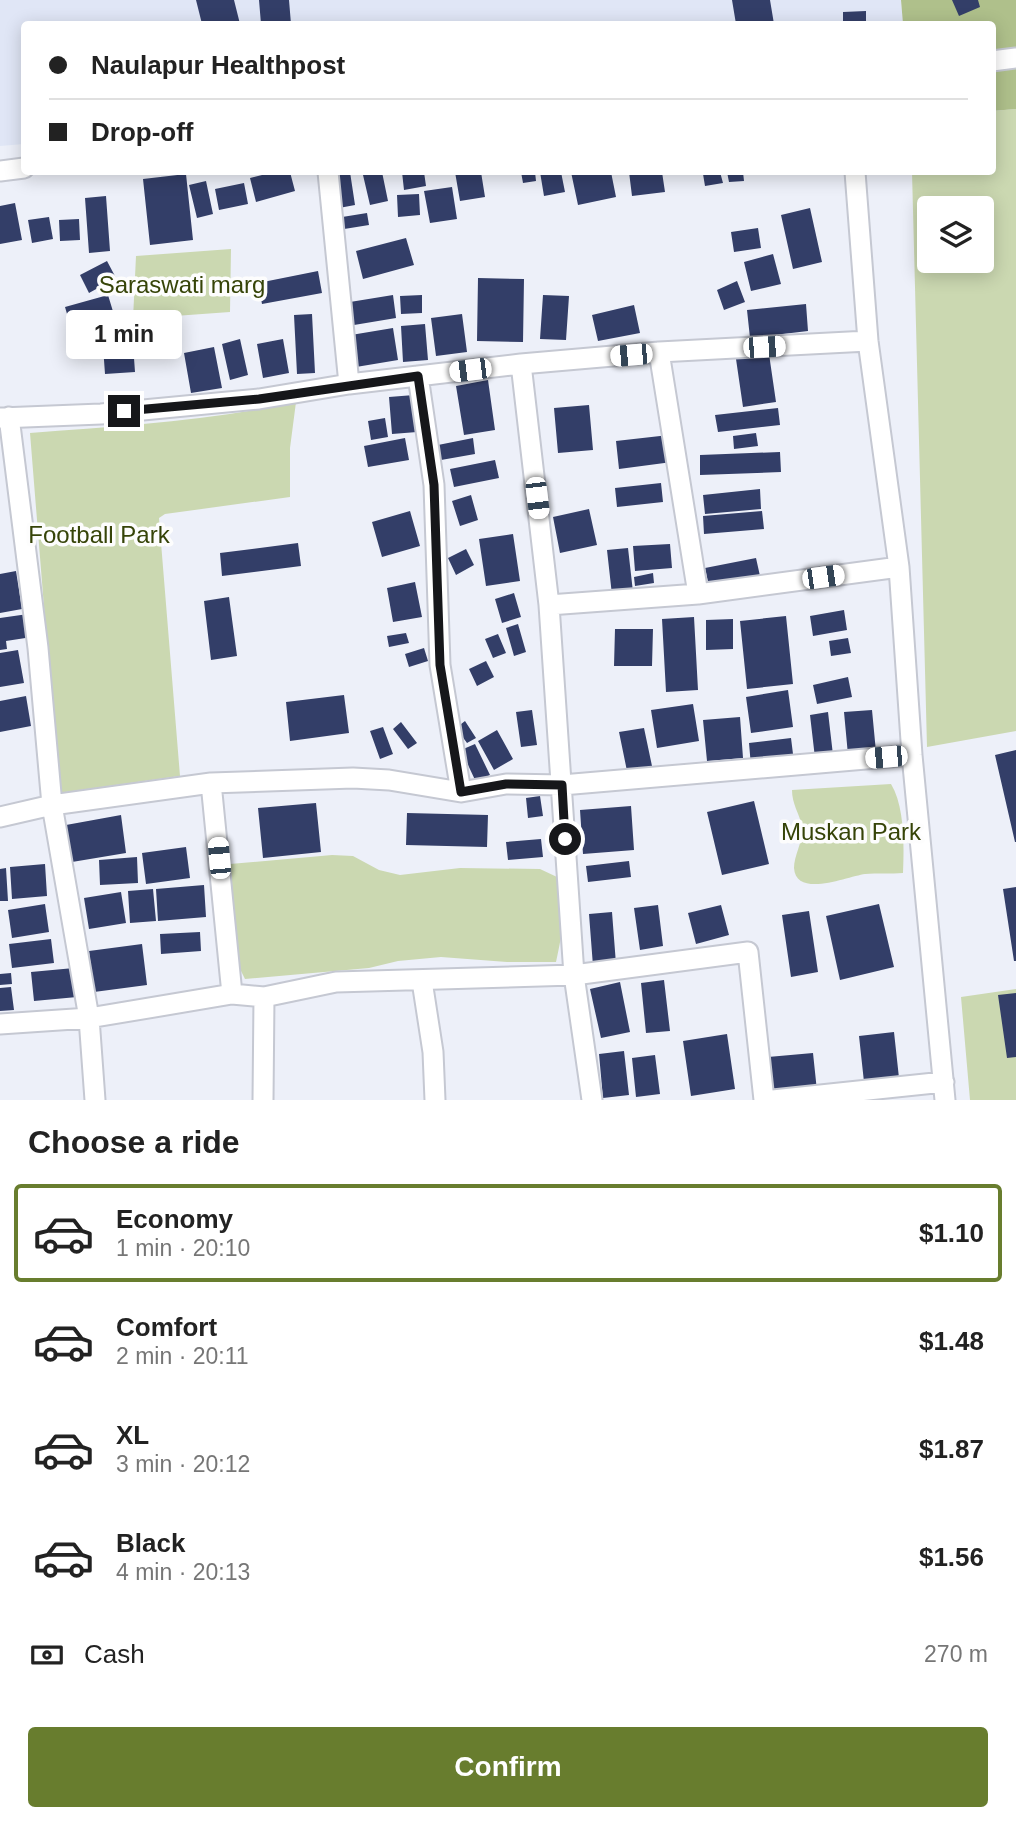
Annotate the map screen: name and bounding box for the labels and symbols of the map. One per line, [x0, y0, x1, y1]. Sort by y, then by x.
park label: Saraswati marg [99, 271, 265, 298]
callout: 1 min [66, 310, 182, 358]
car [743, 335, 786, 359]
car [610, 343, 653, 367]
car [448, 357, 493, 383]
route end [108, 395, 140, 427]
car [525, 476, 550, 520]
park label: Football Park [28, 521, 171, 548]
car [801, 564, 846, 590]
car [865, 745, 908, 769]
park label: Muskan Park [781, 818, 922, 845]
route start [549, 823, 581, 855]
car [207, 836, 232, 880]

